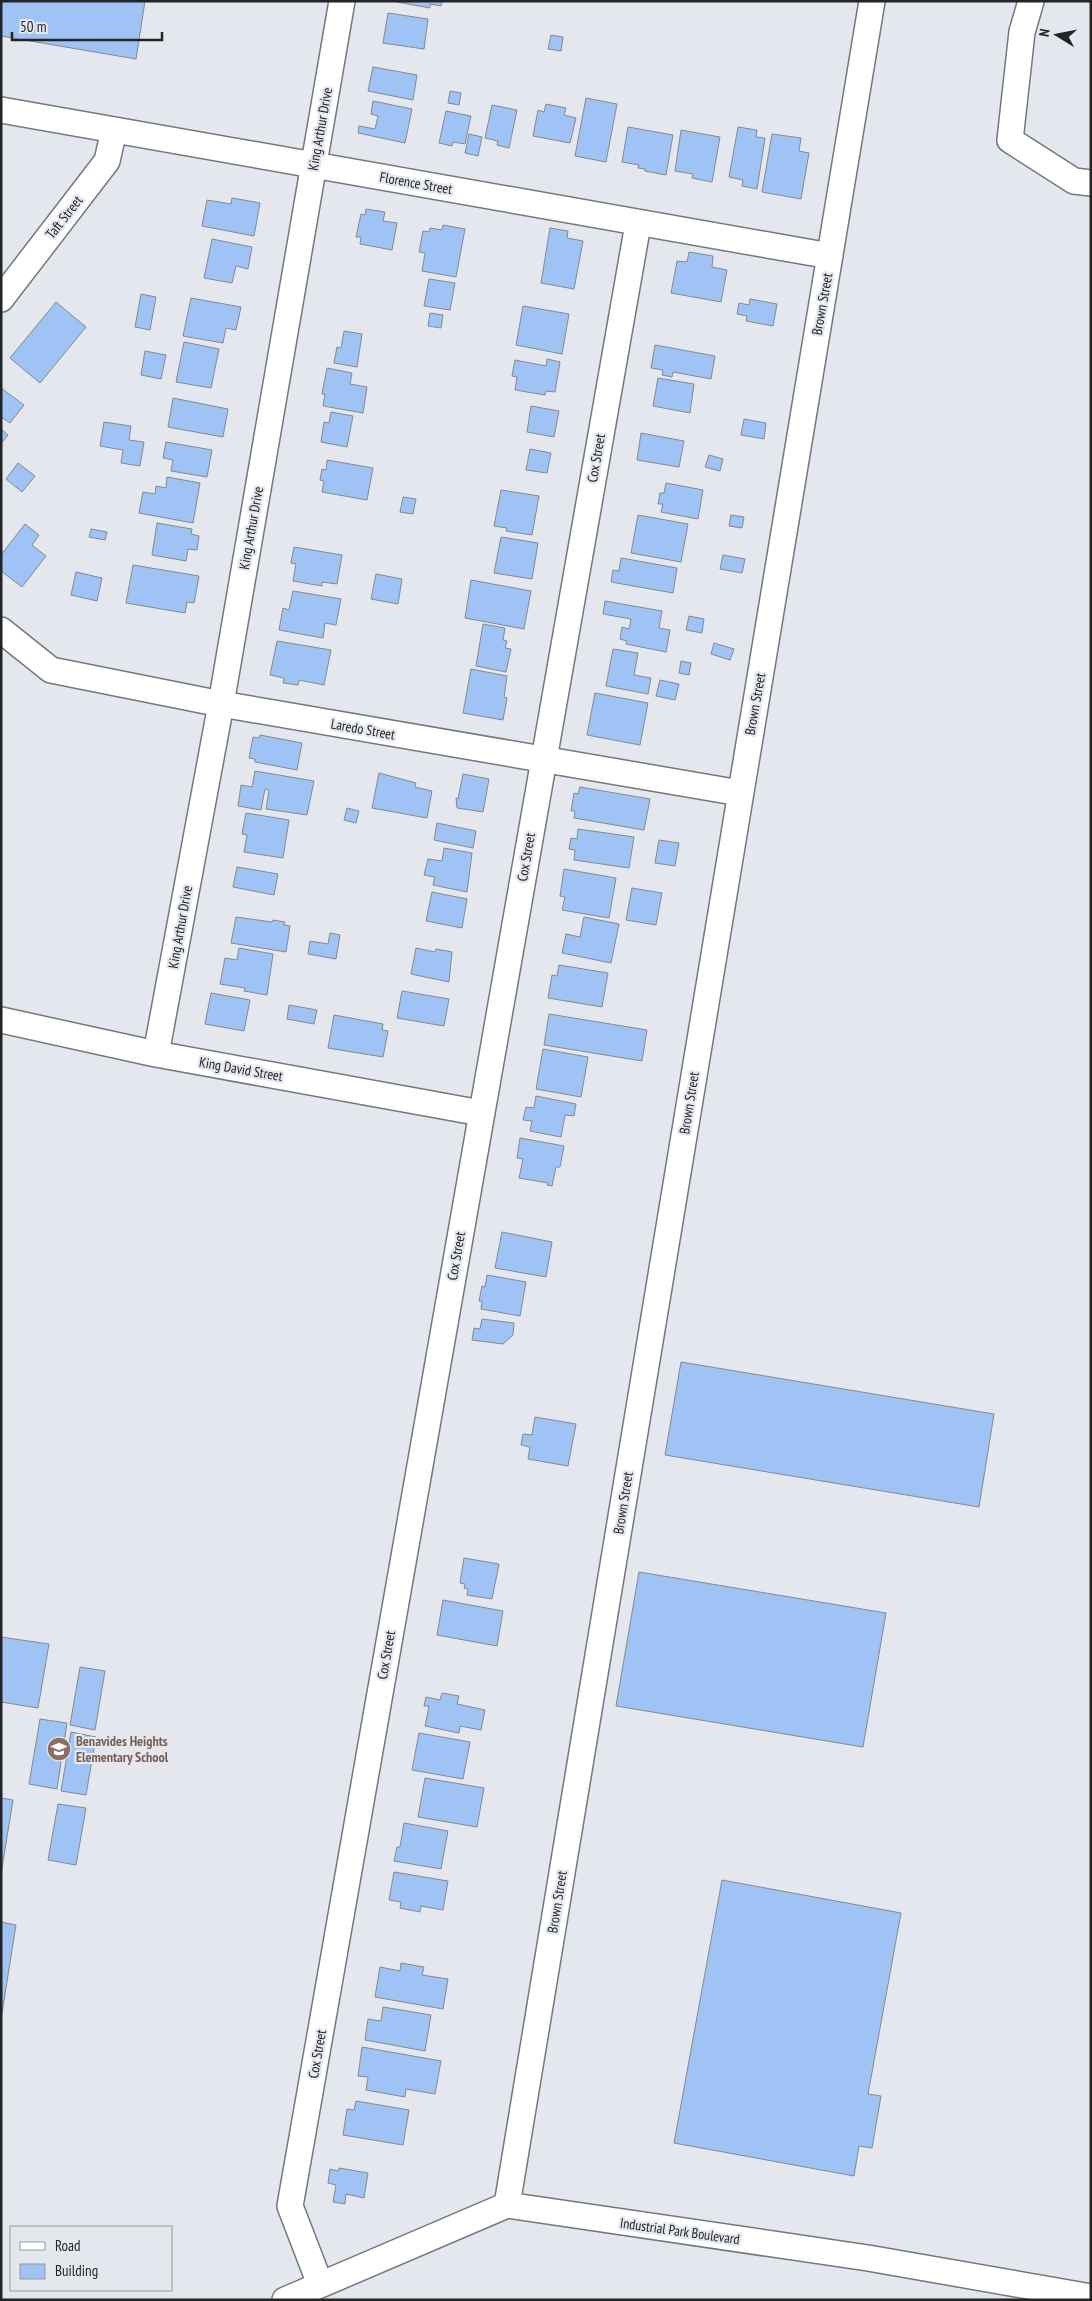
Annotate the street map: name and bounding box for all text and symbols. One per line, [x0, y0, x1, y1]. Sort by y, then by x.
scale bar [12, 10, 162, 42]
north arrow [1032, 10, 1082, 60]
text: 50 m [20, 17, 46, 36]
text: N [1035, 27, 1054, 38]
street label: King Arthur Drive [304, 86, 336, 172]
street label: Florence Street [378, 168, 454, 198]
street label: Taft Street [42, 192, 87, 242]
street label: Brown Street [808, 271, 836, 336]
street label: Cox Street [583, 432, 609, 484]
street label: King Arthur Drive [235, 485, 267, 571]
street label: Brown Street [741, 671, 769, 736]
street label: Laredo Street [329, 715, 397, 744]
street label: Cox Street [513, 831, 539, 883]
street label: King Arthur Drive [164, 884, 196, 970]
street label: King David Street [198, 1053, 284, 1085]
street label: Brown Street [675, 1070, 703, 1135]
street label: Cox Street [443, 1230, 469, 1282]
street label: Brown Street [609, 1470, 637, 1535]
street label: Cox Street [373, 1629, 399, 1681]
place label: Benavides Heights Elementary School [76, 1732, 169, 1766]
school or university icon: Benavides Heights Elementary School [46, 1736, 72, 1762]
street label: Brown Street [543, 1869, 571, 1934]
street label: Cox Street [304, 2028, 330, 2080]
street label: Industrial Park Boulevard [619, 2214, 741, 2248]
legend [10, 2226, 172, 2291]
text: Road [55, 2236, 81, 2255]
text: Building [55, 2261, 98, 2280]

